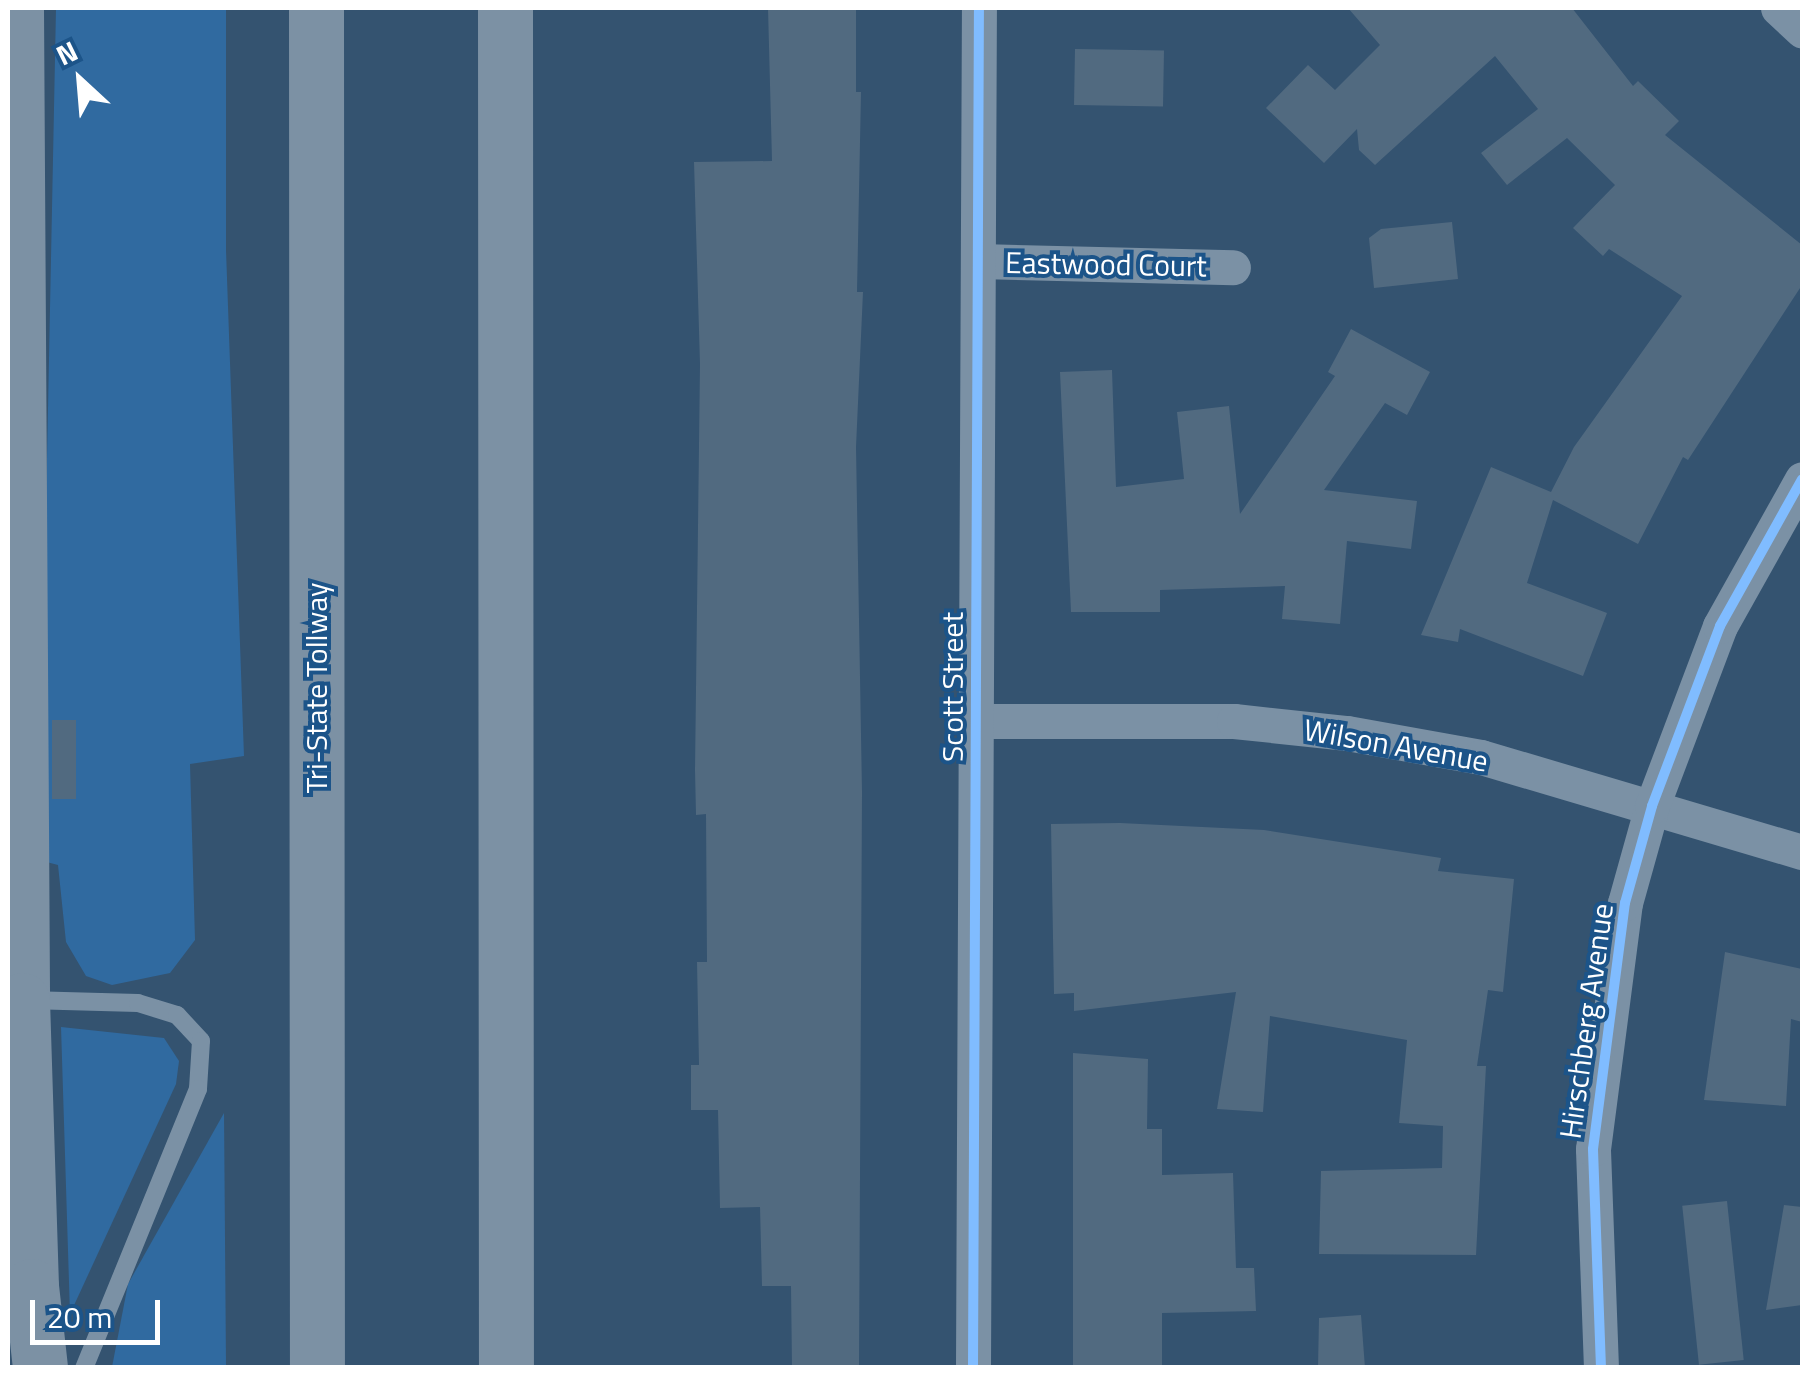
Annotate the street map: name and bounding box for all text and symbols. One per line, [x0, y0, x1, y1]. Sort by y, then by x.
text: N [48, 29, 85, 76]
north arrow [30, 30, 130, 130]
street label: Eastwood Court [1005, 244, 1207, 284]
street label: Tri-State Tollway [298, 582, 334, 794]
street label: Scott Street [934, 612, 970, 762]
street label: Wilson Avenue [1301, 711, 1491, 779]
street label: Hirschberg Avenue [1552, 901, 1620, 1141]
scale bar [35, 1280, 165, 1342]
text: 20 m [47, 1294, 112, 1340]

